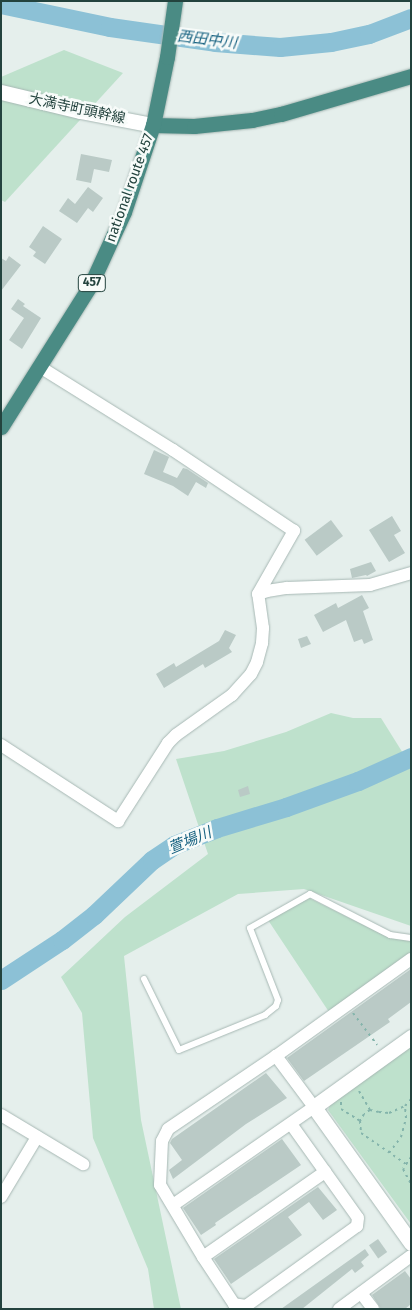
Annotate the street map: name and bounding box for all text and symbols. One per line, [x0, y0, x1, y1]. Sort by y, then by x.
water label: 西田中川 [176, 27, 238, 53]
street label: 大満寺町頭幹線 [27, 91, 127, 127]
street label: national route 457 [103, 131, 157, 245]
road number: 457 [77, 274, 107, 292]
water label: 萱場川 [166, 824, 214, 858]

